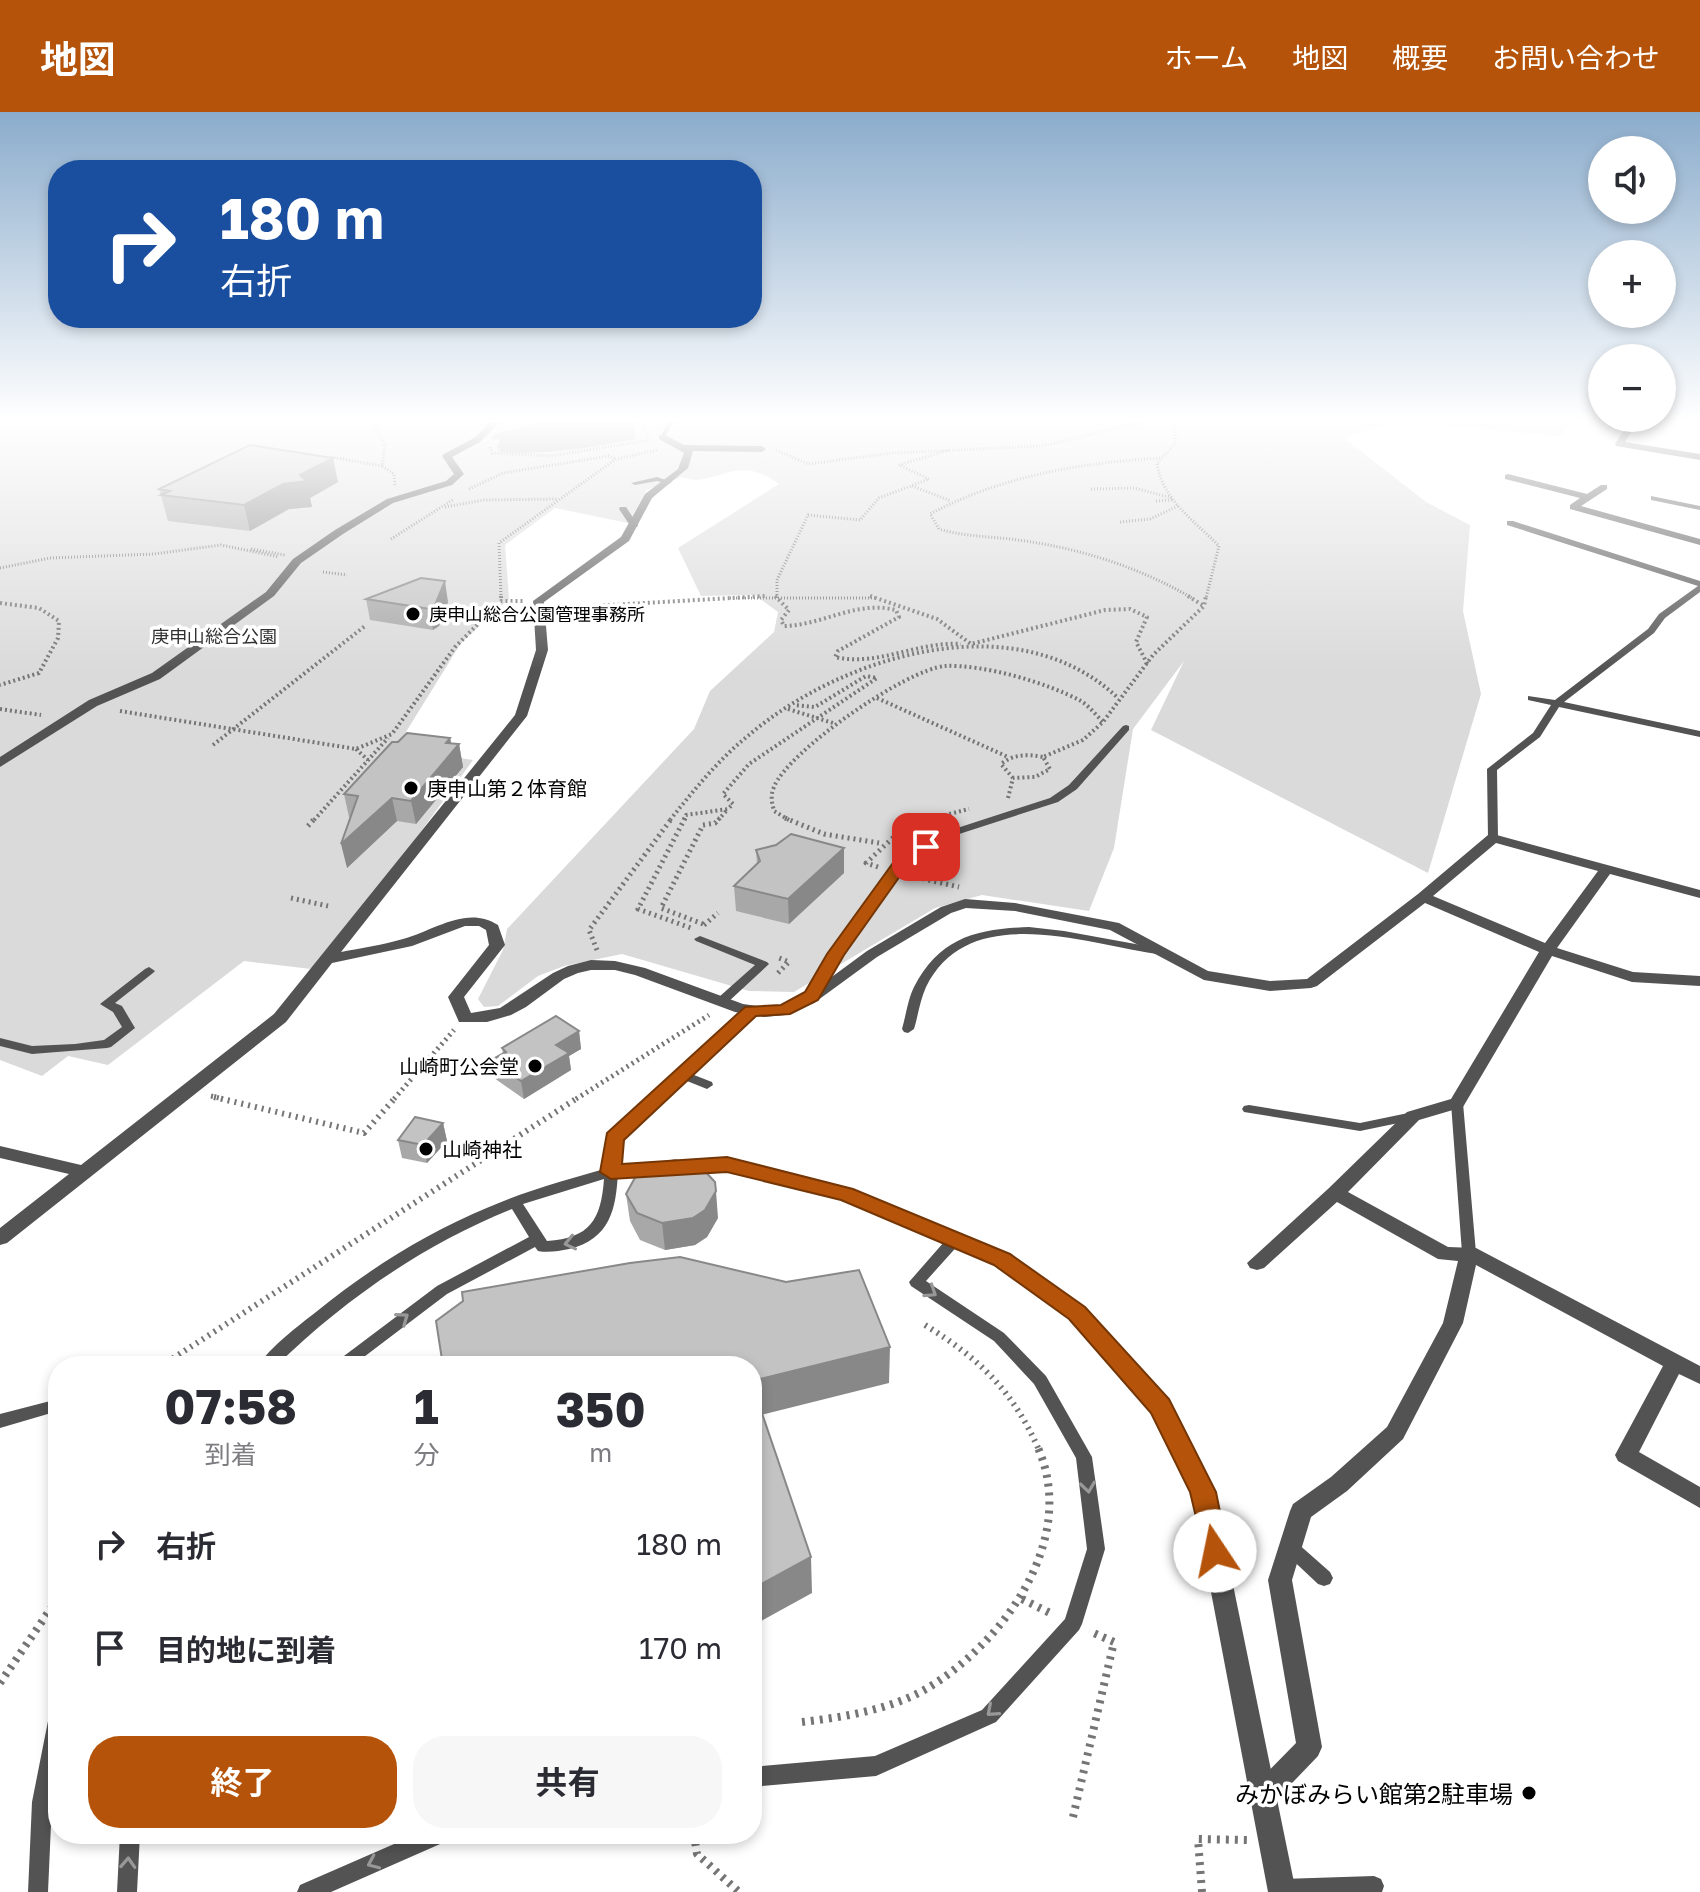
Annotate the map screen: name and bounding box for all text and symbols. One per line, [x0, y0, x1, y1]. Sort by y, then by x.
text: 地図 [40, 36, 116, 81]
text: ホーム [1165, 41, 1248, 74]
text: 地図 [1292, 41, 1348, 74]
text: 概要 [1392, 41, 1448, 74]
text: お問い合わせ [1492, 41, 1660, 74]
map controls [1588, 136, 1676, 432]
button: sound [1588, 136, 1676, 224]
text: 180 m [220, 184, 384, 251]
icon: right [88, 192, 192, 296]
button: + [1588, 240, 1676, 328]
text: 右折 [220, 259, 292, 302]
button: − [1588, 344, 1676, 432]
place label: 庚申山総合公園管理事務所 [429, 603, 645, 625]
marker: 庚申山総合公園管理事務所 [404, 605, 422, 623]
park label: 庚申山総合公園 [151, 625, 277, 647]
place label: 庚申山第２体育館 [427, 776, 587, 800]
marker: 庚申山第２体育館 [402, 779, 420, 797]
pin [892, 813, 960, 881]
icon: arrive [904, 825, 948, 869]
place label: 山崎町公会堂 [399, 1054, 519, 1078]
marker: 山崎町公会堂 [526, 1057, 544, 1075]
place label: 山崎神社 [442, 1137, 522, 1161]
marker: 山崎神社 [417, 1140, 435, 1158]
one-way arrow [564, 1234, 577, 1251]
one-way arrow [922, 1282, 936, 1297]
one-way arrow [394, 1313, 408, 1328]
text: 07:58 [164, 1377, 297, 1435]
text: 1 [414, 1377, 439, 1435]
text: 350 [556, 1380, 646, 1438]
text: m [589, 1437, 612, 1468]
text: 到着 [205, 1439, 257, 1470]
text: 分 [413, 1439, 439, 1470]
one-way arrow [1079, 1481, 1096, 1494]
position arrow [1173, 1509, 1257, 1593]
icon: right [88, 1522, 132, 1566]
text: 180 m [637, 1526, 722, 1562]
text: 右折 [156, 1528, 216, 1564]
icon: arrive [88, 1626, 132, 1670]
text: 170 m [639, 1630, 722, 1666]
text: 目的地に到着 [156, 1632, 336, 1668]
one-way arrow [986, 1701, 1001, 1716]
button: 終了 [88, 1736, 397, 1828]
button: 共有 [413, 1736, 722, 1828]
place label: みかぼみらい館第2駐車場 [1235, 1779, 1513, 1808]
marker: みかぼみらい館第2駐車場 [1520, 1784, 1538, 1802]
one-way arrow [367, 1853, 382, 1869]
one-way arrow [120, 1856, 137, 1869]

